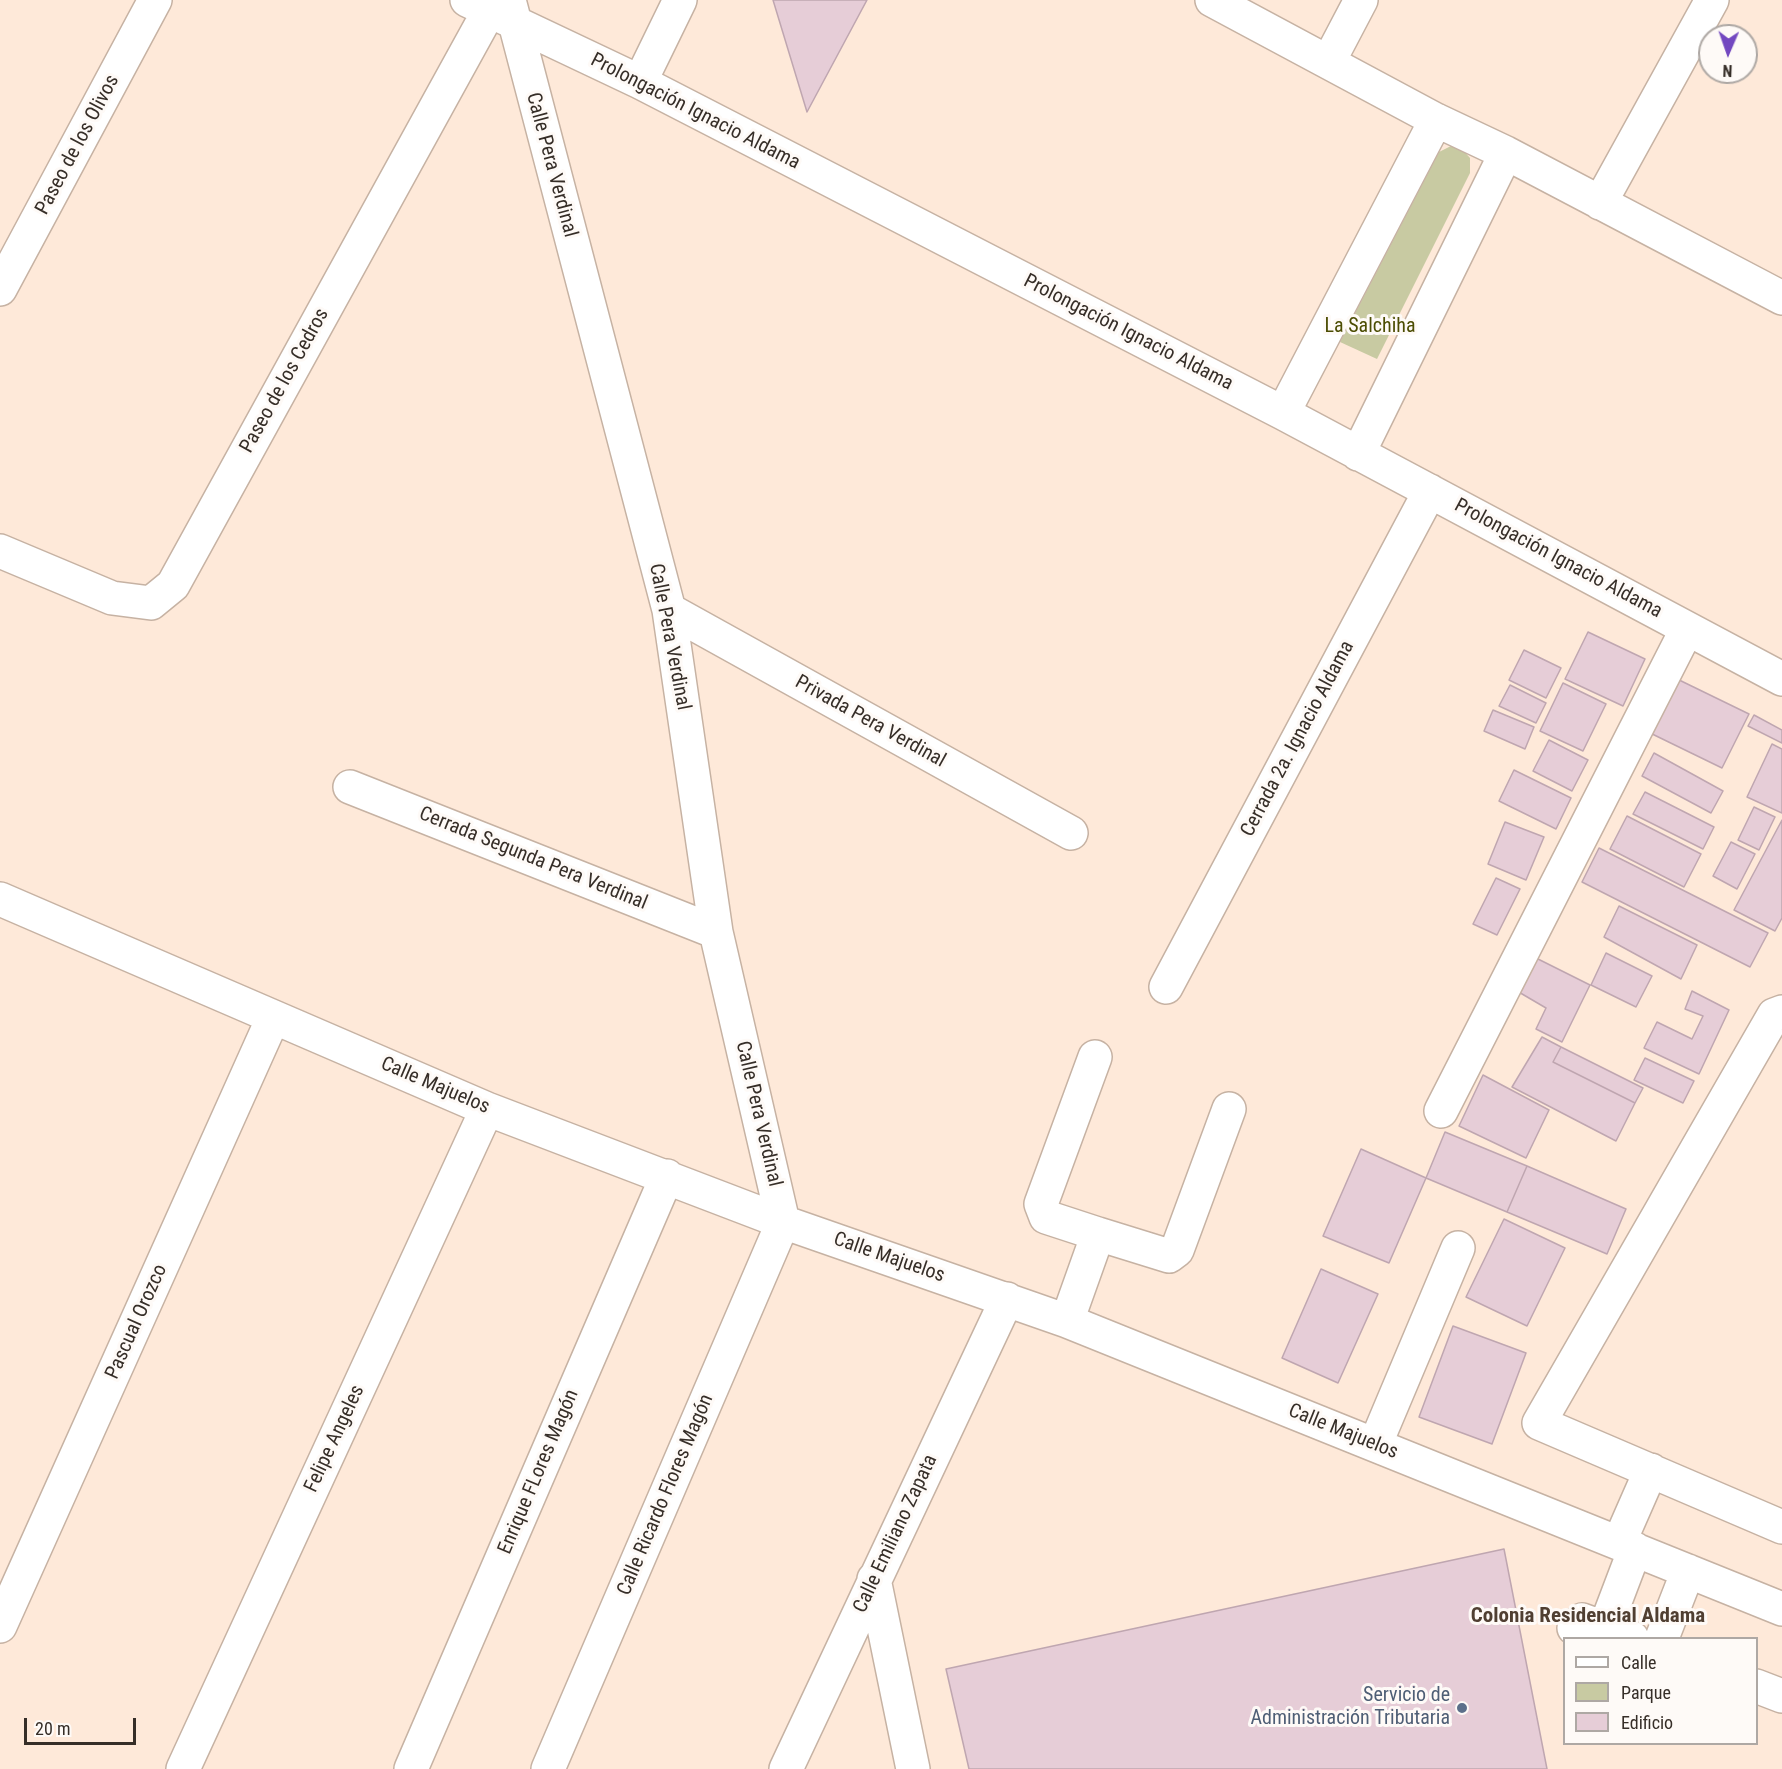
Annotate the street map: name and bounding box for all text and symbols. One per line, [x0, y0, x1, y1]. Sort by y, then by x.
north arrow [1698, 24, 1758, 84]
street label: Prolongación Ignacio Aldama [586, 49, 804, 175]
text: N [1722, 61, 1733, 80]
street label: Paseo de los Olivos [31, 71, 125, 219]
street label: Calle Pera Verdinal [520, 90, 582, 240]
street label: Prolongación Ignacio Aldama [1019, 270, 1237, 396]
street label: Paseo de los Cedros [235, 305, 335, 457]
park label: La Salchiha [1325, 315, 1415, 339]
street label: Prolongación Ignacio Aldama [1450, 494, 1666, 624]
street label: Calle Pera Verdinal [643, 562, 695, 712]
street label: Cerrada 2a. Ignacio Aldama [1236, 637, 1360, 841]
street label: Privada Pera Verdinal [791, 671, 949, 773]
street label: Cerrada Segunda Pera Verdinal [415, 802, 651, 916]
street label: Calle Pera Verdinal [730, 1039, 786, 1189]
street label: Calle Majuelos [377, 1052, 493, 1120]
street label: Calle Majuelos [830, 1228, 948, 1288]
street label: Pascual Orozco [101, 1261, 173, 1383]
street label: Felipe Angeles [300, 1382, 370, 1496]
street label: Enrique FLores Magón [493, 1386, 585, 1558]
street label: Calle Ricardo Flores Magón [613, 1391, 719, 1599]
street label: Calle Majuelos [1285, 1399, 1401, 1465]
street label: Calle Emiliano Zapata [849, 1451, 943, 1617]
district label: Colonia Residencial Aldama [1471, 1604, 1705, 1630]
legend [1563, 1637, 1758, 1745]
text: Calle [1621, 1652, 1657, 1673]
text: Parque [1621, 1682, 1671, 1703]
place label: Servicio de Administración Tributaria [1250, 1684, 1450, 1731]
marker: Servicio de Administración Tributaria [1455, 1701, 1469, 1715]
scale bar [27, 1706, 140, 1744]
text: Edificio [1621, 1712, 1673, 1733]
text: 20 m [35, 1718, 70, 1739]

